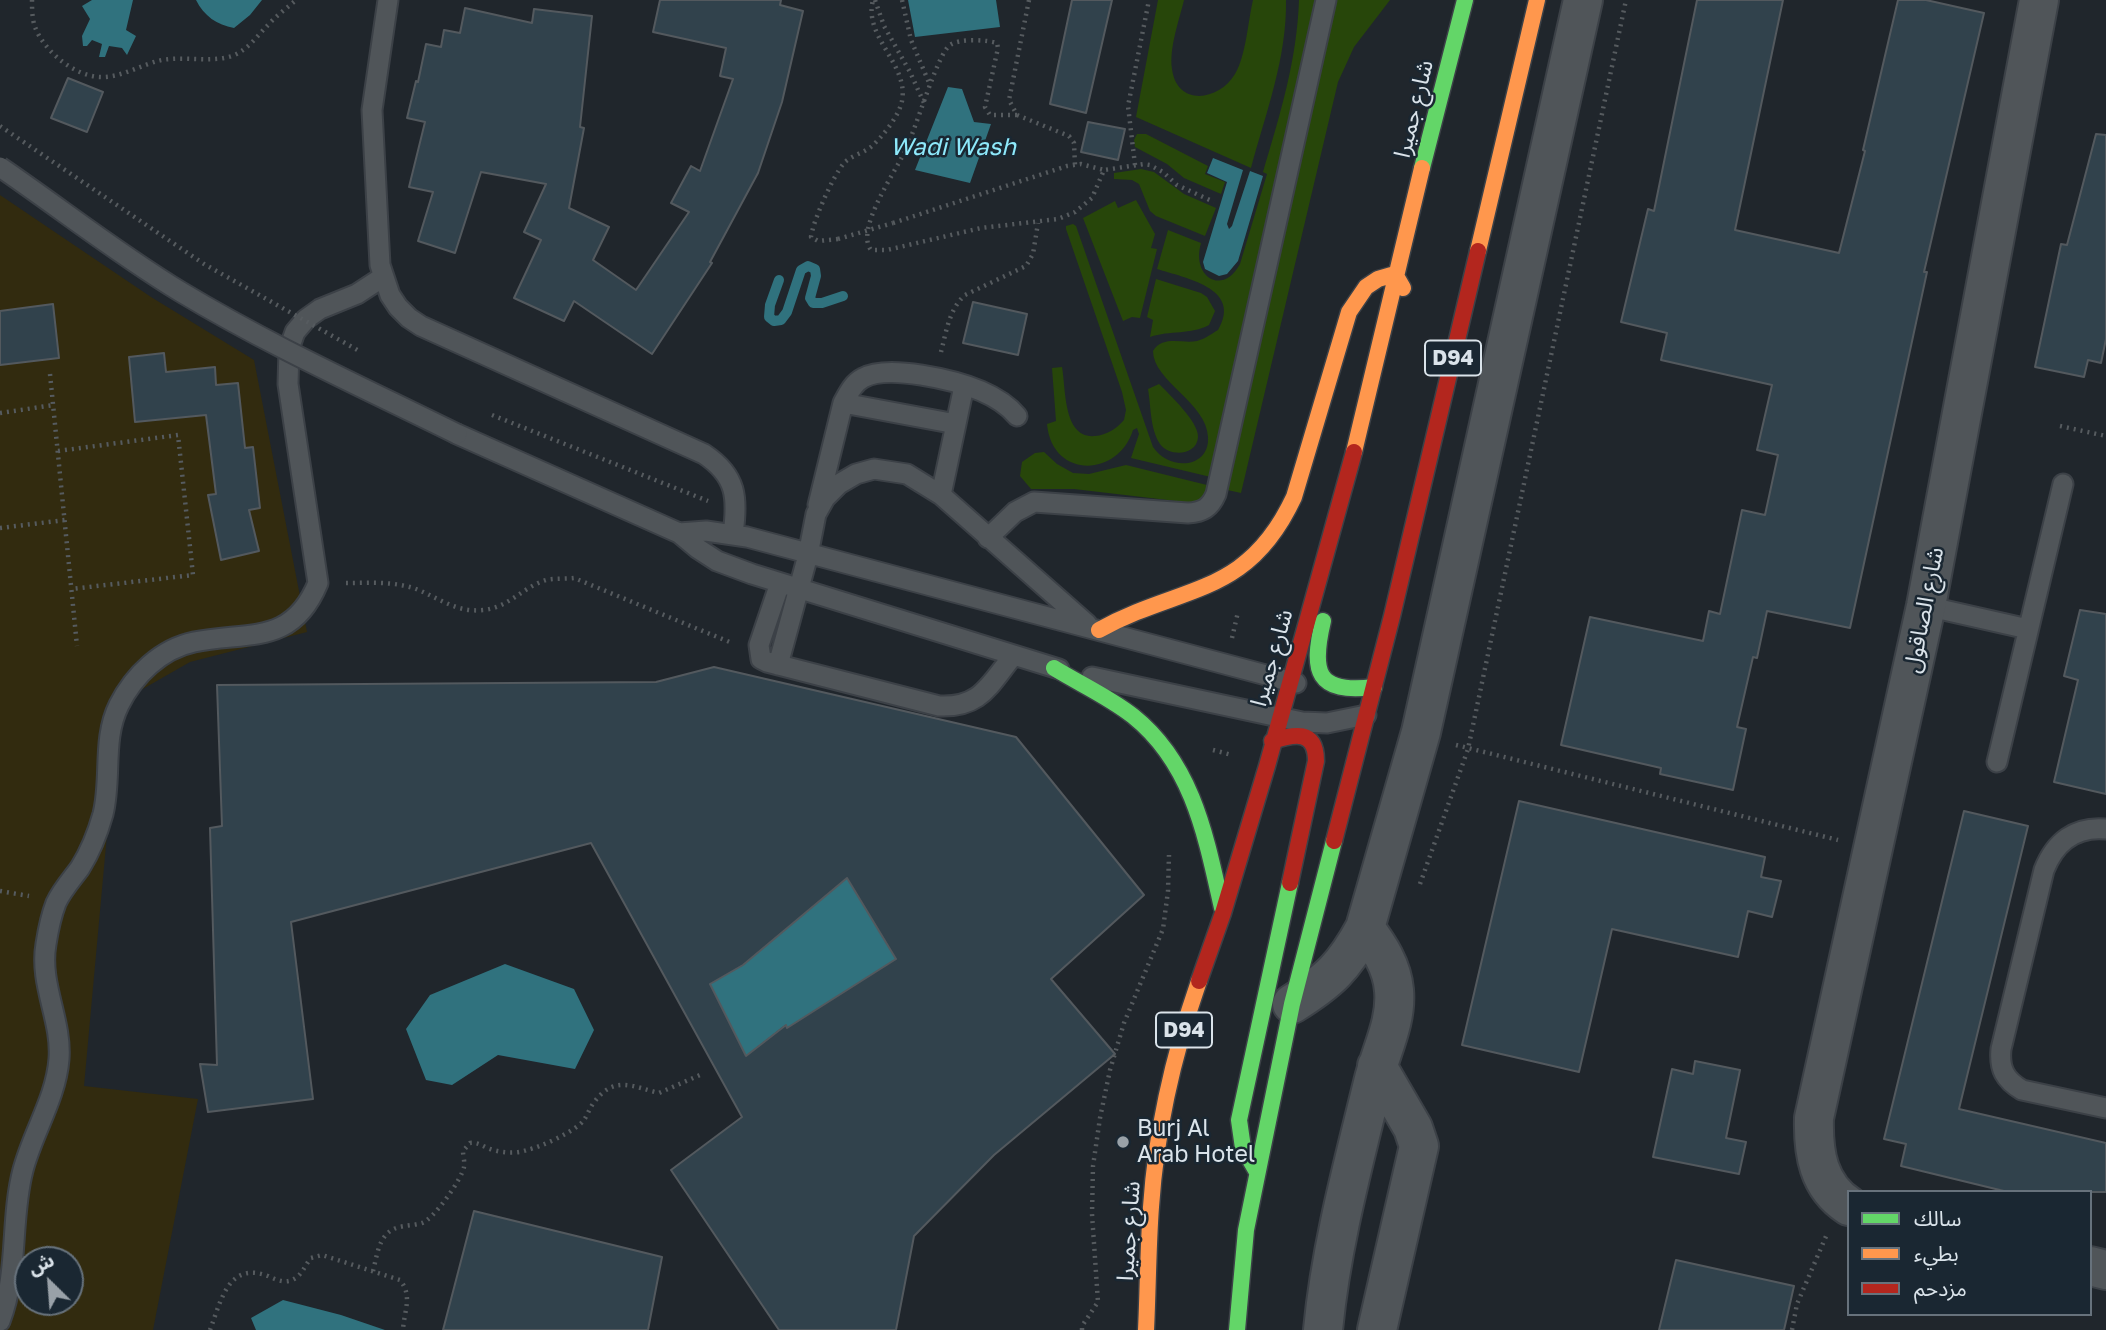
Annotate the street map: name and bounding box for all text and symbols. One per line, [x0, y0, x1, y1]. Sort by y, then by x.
street label: شارع جميرا [1389, 57, 1439, 161]
water label: Wadi Wash [890, 133, 1016, 161]
road number: D94 [1425, 340, 1481, 376]
street label: شارع الصاقول [1898, 545, 1950, 675]
street label: شارع جميرا [1245, 606, 1299, 710]
road number: D94 [1156, 1012, 1212, 1048]
place label: Burj Al Arab Hotel [1137, 1115, 1255, 1169]
marker: Burj Al Arab Hotel [1115, 1134, 1131, 1150]
street label: شارع جميرا [1112, 1180, 1146, 1282]
legend [1847, 1190, 2092, 1316]
text: سالك [1914, 1205, 1961, 1231]
text: بطيء [1914, 1240, 1959, 1266]
north arrow [14, 1246, 84, 1316]
text: ش [24, 1247, 57, 1279]
text: مزدحم [1914, 1275, 1967, 1301]

